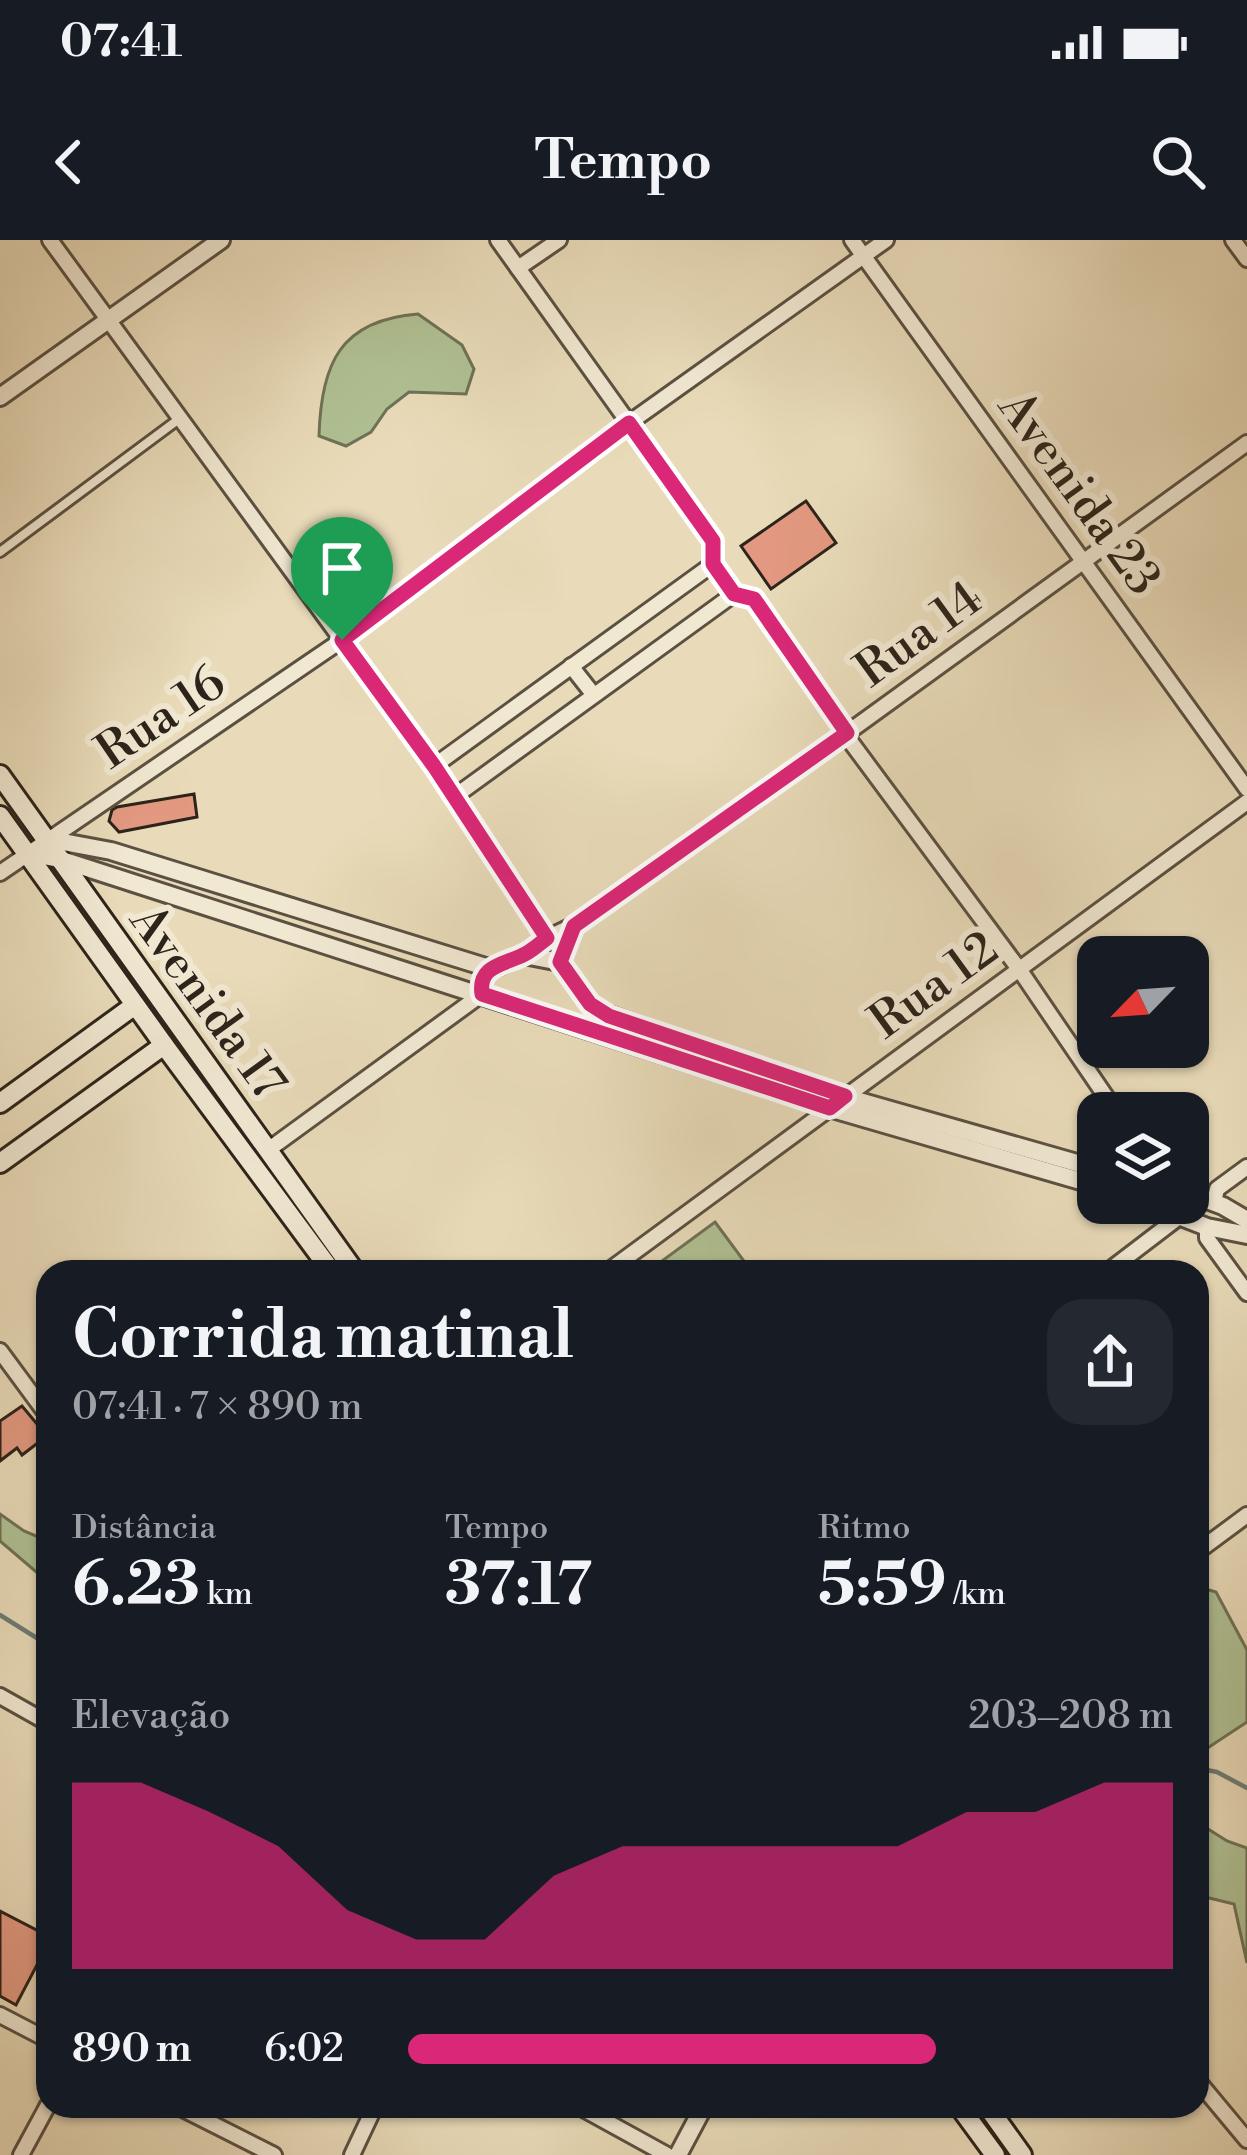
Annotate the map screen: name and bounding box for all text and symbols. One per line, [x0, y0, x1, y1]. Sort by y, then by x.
text: 07:41 [60, 14, 182, 71]
text: Tempo [535, 128, 712, 196]
icon: back [36, 129, 102, 195]
icon: search [1145, 129, 1211, 195]
street label: Avenida 23 [984, 379, 1173, 608]
pin [291, 517, 393, 640]
icon: arrive [309, 535, 375, 601]
street label: Rua 14 [845, 569, 995, 701]
street label: Rua 16 [86, 654, 238, 783]
street label: Avenida 17 [115, 893, 297, 1112]
street label: Rua 12 [859, 920, 1011, 1053]
north arrow [1077, 936, 1209, 1068]
map controls [1077, 936, 1209, 1224]
button: layers [1077, 1092, 1209, 1224]
text: Corrida matinal [72, 1296, 574, 1379]
button: share [1047, 1299, 1173, 1425]
text: 07:41 · 7 × 890 m [72, 1383, 363, 1432]
text: Distância [72, 1508, 216, 1549]
text: Tempo [445, 1508, 548, 1549]
text: Ritmo [818, 1508, 910, 1549]
text: 6.23 [72, 1549, 200, 1624]
text: 37:17 [445, 1549, 592, 1624]
text: 5:59 [818, 1549, 947, 1624]
text: km [200, 1574, 253, 1615]
text: /km [947, 1574, 1006, 1615]
text: Elevação [72, 1692, 230, 1741]
text: 203–208 m [968, 1692, 1173, 1741]
text: 890 m [72, 2025, 192, 2074]
text: 6:02 [264, 2025, 344, 2074]

